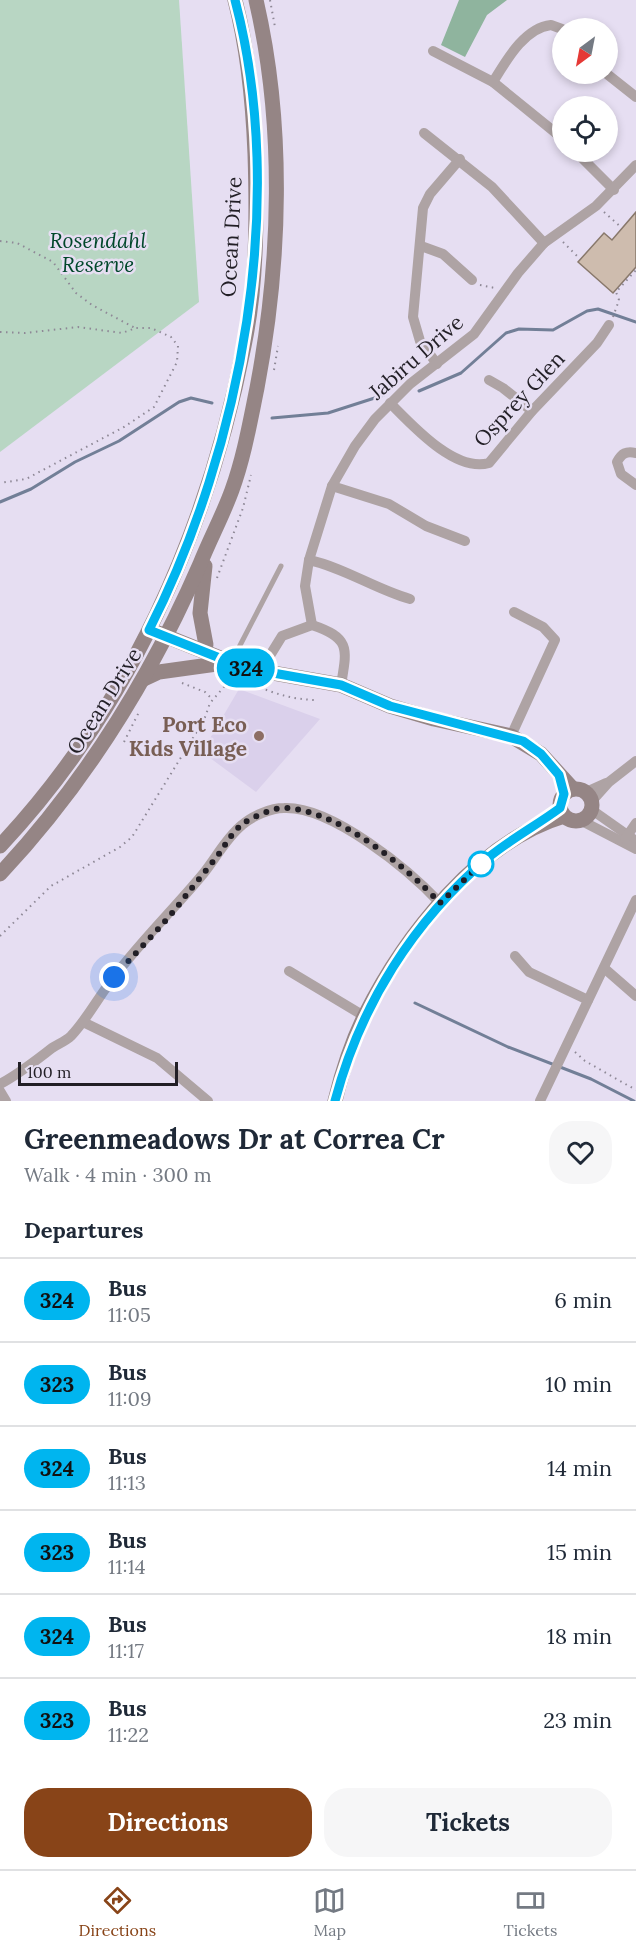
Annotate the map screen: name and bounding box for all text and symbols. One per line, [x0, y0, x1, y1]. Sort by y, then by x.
north arrow [552, 18, 618, 84]
map controls [552, 18, 618, 162]
button: locate [552, 96, 618, 162]
street label: Ocean Drive [214, 176, 248, 298]
park label: Rosendahl Reserve [50, 227, 147, 278]
street label: Jabiru Drive [363, 309, 469, 406]
street label: Osprey Glen [468, 345, 571, 453]
street label: Ocean Drive [61, 643, 147, 759]
line badge: 324 [212, 648, 280, 688]
text: 324 [229, 655, 263, 682]
place label: Port Eco Kids Village [129, 711, 247, 762]
marker: Port Eco Kids Village [252, 729, 266, 743]
unlabelled marker [468, 851, 494, 877]
your location [99, 962, 129, 992]
scale bar [18, 1059, 178, 1086]
text: 100 m [27, 1062, 71, 1082]
text: Greenmeadows Dr at Correa Cr [24, 1121, 445, 1157]
button: heart [549, 1121, 612, 1184]
text: Walk · 4 min · 300 m [24, 1162, 212, 1187]
text: Departures [24, 1216, 143, 1244]
text: Bus [108, 1274, 147, 1302]
text: 6 min [554, 1286, 612, 1314]
text: 324 [40, 1287, 74, 1314]
text: 11:05 [108, 1302, 151, 1327]
text: Bus [108, 1358, 147, 1386]
text: 10 min [545, 1370, 612, 1398]
text: 323 [40, 1371, 74, 1398]
text: 11:09 [108, 1386, 152, 1411]
text: Bus [108, 1442, 147, 1470]
text: 14 min [547, 1454, 612, 1482]
text: 324 [40, 1455, 74, 1482]
text: 11:13 [108, 1470, 146, 1495]
text: Bus [108, 1526, 147, 1554]
text: 15 min [547, 1538, 612, 1566]
text: 323 [40, 1539, 74, 1566]
text: 11:14 [108, 1554, 146, 1579]
text: Bus [108, 1610, 147, 1638]
text: 18 min [547, 1622, 612, 1650]
text: 324 [40, 1623, 74, 1650]
text: 11:17 [108, 1638, 144, 1663]
text: Bus [108, 1694, 147, 1722]
text: 23 min [543, 1706, 612, 1734]
text: 323 [40, 1707, 74, 1734]
text: 11:22 [108, 1722, 149, 1747]
button: Directions [24, 1788, 312, 1857]
button: Tickets [324, 1788, 612, 1857]
tab: Directions [79, 1884, 156, 1940]
tab: Map [313, 1884, 346, 1940]
tab: Tickets [503, 1884, 557, 1940]

